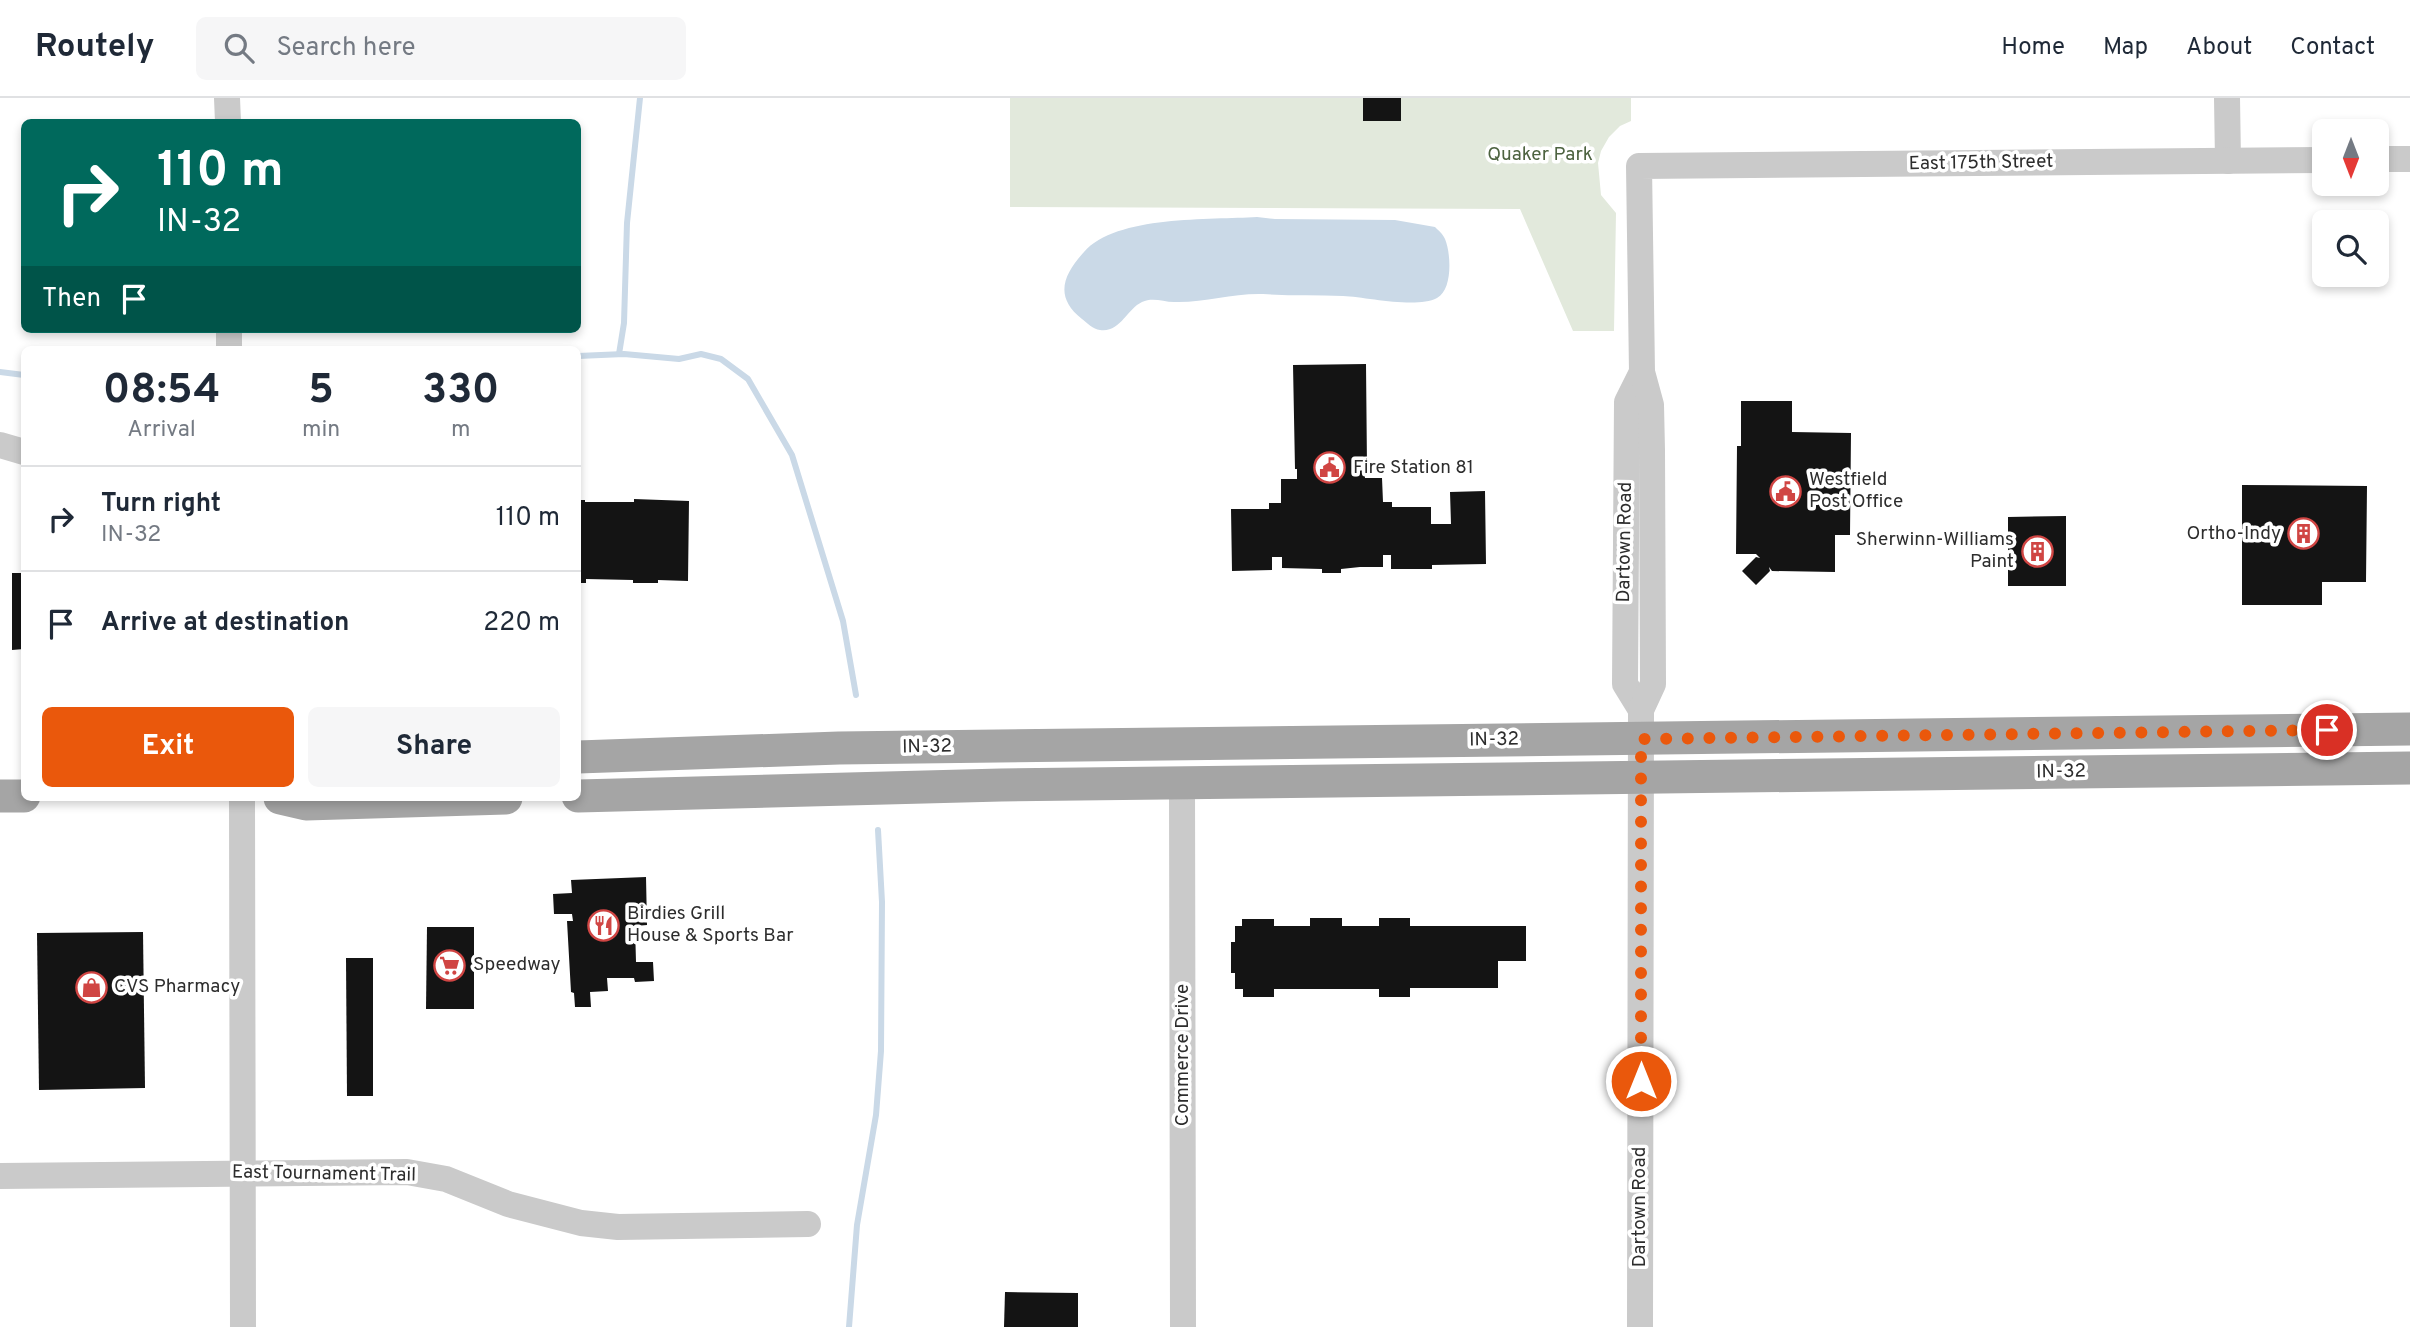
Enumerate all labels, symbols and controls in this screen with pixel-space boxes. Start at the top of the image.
search box [196,17,686,80]
text: Routely [35,27,154,69]
icon: search [220,29,258,67]
text: Search here [276,32,415,65]
text: Home [2001,33,2065,63]
text: Map [2103,33,2148,63]
text: About [2186,33,2252,63]
text: Contact [2290,33,2375,63]
north arrow [2312,119,2389,196]
map controls [2312,119,2389,287]
text: 110 m [157,142,284,204]
park label: Quaker Park [1487,143,1593,167]
icon: right [42,147,133,238]
street label: East 175th Street [1908,150,2054,176]
text: IN-32 [157,203,241,243]
button: search [2312,210,2389,287]
icon: arrive [115,280,153,318]
text: Then [42,283,101,316]
text: 08:54 [103,365,220,418]
text: 5 [308,365,334,418]
text: 330 [422,365,499,418]
text: Arrival [127,416,196,445]
text: min [302,416,340,445]
text: m [451,416,470,445]
public building icon: Fire Station 81 [1313,451,1347,485]
place label: Fire Station 81 [1353,456,1474,480]
place label: Westfield Post Office [1809,468,1903,514]
public building icon: Westfield Post Office [1769,474,1803,508]
street label: Dartown Road [1612,481,1638,603]
text: Turn right [101,488,221,521]
icon: right [42,500,80,538]
text: 110 m [496,502,560,535]
building icon: Ortho-Indy [2287,517,2321,551]
text: IN-32 [101,521,161,550]
place label: Ortho-Indy [2186,522,2281,546]
place label: Sherwinn-Williams Paint [1856,528,2014,574]
building icon: Sherwinn-Williams Paint [2020,534,2054,568]
icon: arrive [42,605,80,643]
text: Arrive at destination [101,607,349,640]
text: 220 m [483,607,560,640]
pin [2297,700,2357,760]
button: Exit [42,707,294,787]
button: Share [308,707,560,787]
icon: arrive [2308,711,2346,749]
street label: IN-32 [1469,728,1519,752]
street label: IN-32 [902,735,952,759]
street label: IN-32 [2036,760,2086,784]
place label: Birdies Grill House & Sports Bar [627,902,794,948]
restaurant icon: Birdies Grill House & Sports Bar [587,908,621,942]
supermarket icon: Speedway [433,948,467,982]
place label: Speedway [473,953,561,977]
shop icon: CVS Pharmacy [74,970,108,1004]
place label: CVS Pharmacy [114,975,240,999]
street label: Commerce Drive [1171,984,1195,1126]
position arrow [1604,1044,1678,1118]
street label: Dartown Road [1628,1147,1652,1267]
street label: East Tournament Trail [232,1160,416,1188]

